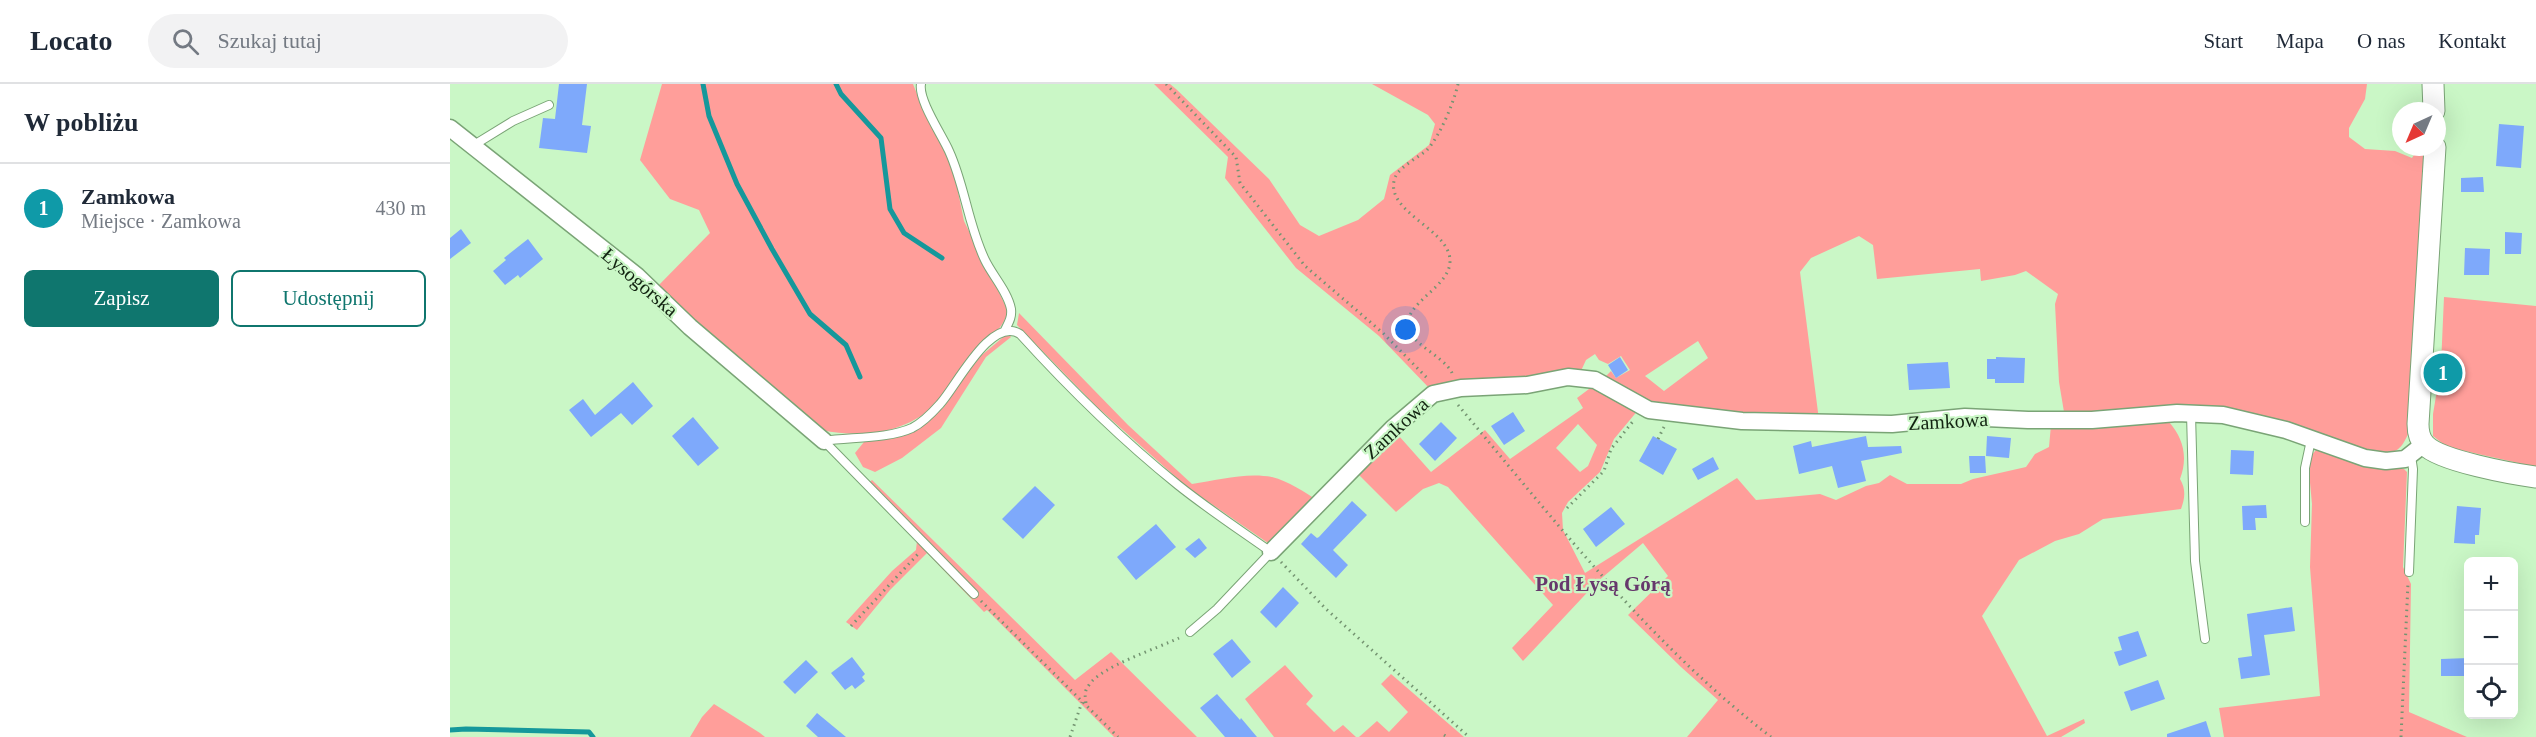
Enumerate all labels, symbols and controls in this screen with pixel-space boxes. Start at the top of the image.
search box [148,14,568,68]
text: Locato [30,25,112,56]
icon: search [169,25,202,58]
text: Szukaj tutaj [217,28,322,53]
text: Start [2203,29,2243,53]
text: Mapa [2276,29,2324,53]
text: O nas [2357,29,2405,53]
text: Kontakt [2438,29,2506,53]
north arrow [2392,102,2446,156]
text: W pobliżu [24,108,138,137]
text: Zamkowa [81,184,175,209]
text: 1 [39,197,49,219]
text: 430 m [375,197,426,219]
text: Miejsce · Zamkowa [81,210,241,232]
street label: Łysogórska [597,243,683,322]
button: Zapisz [24,270,219,327]
button: Udostępnij [231,270,426,327]
your location [1391,315,1420,344]
pin: 1 [2424,350,2462,396]
street label: Zamkowa [1359,393,1433,463]
street label: Zamkowa [1907,408,1989,434]
map controls [2464,557,2518,719]
button: + [2464,557,2518,611]
district label: Pod Łysą Górą [1535,572,1671,596]
button: − [2464,611,2518,665]
button: locate [2464,665,2518,719]

